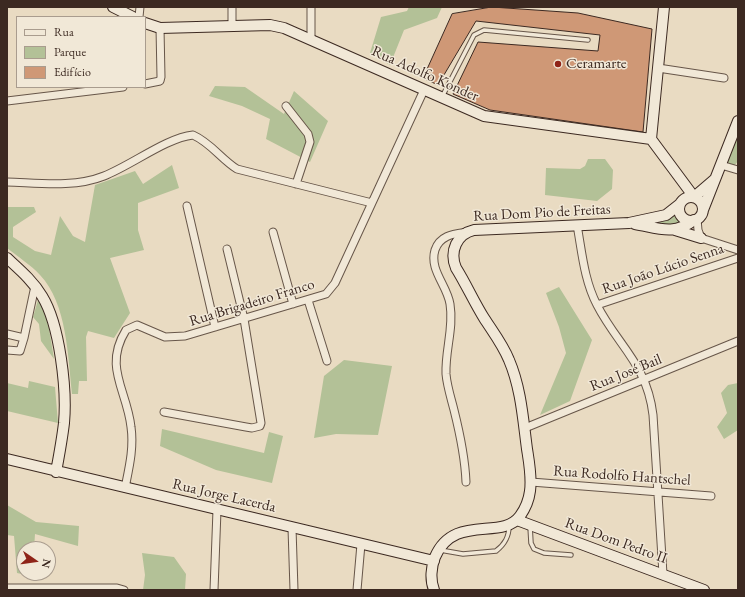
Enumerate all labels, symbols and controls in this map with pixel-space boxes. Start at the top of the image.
legend [16,16,146,88]
text: Rua [54,24,74,40]
street label: Rua Adolfo Konder [369,42,481,106]
text: Parque [54,44,86,60]
place label: Ceramarte [566,55,627,73]
marker: Ceramarte [553,59,563,69]
text: Edifício [54,64,91,80]
street label: Rua Dom Pio de Freitas [473,200,611,226]
street label: Rua João Lúcio Senna [600,240,726,298]
street label: Rua Brigadeiro Franco [187,275,317,331]
street label: Rua José Bail [587,350,665,396]
street label: Rua Rodolfo Hantschel [553,462,691,490]
street label: Rua Jorge Lacerda [171,475,277,517]
street label: Rua Dom Pedro II [562,514,670,568]
north arrow [16,541,56,581]
text: N [39,558,55,569]

